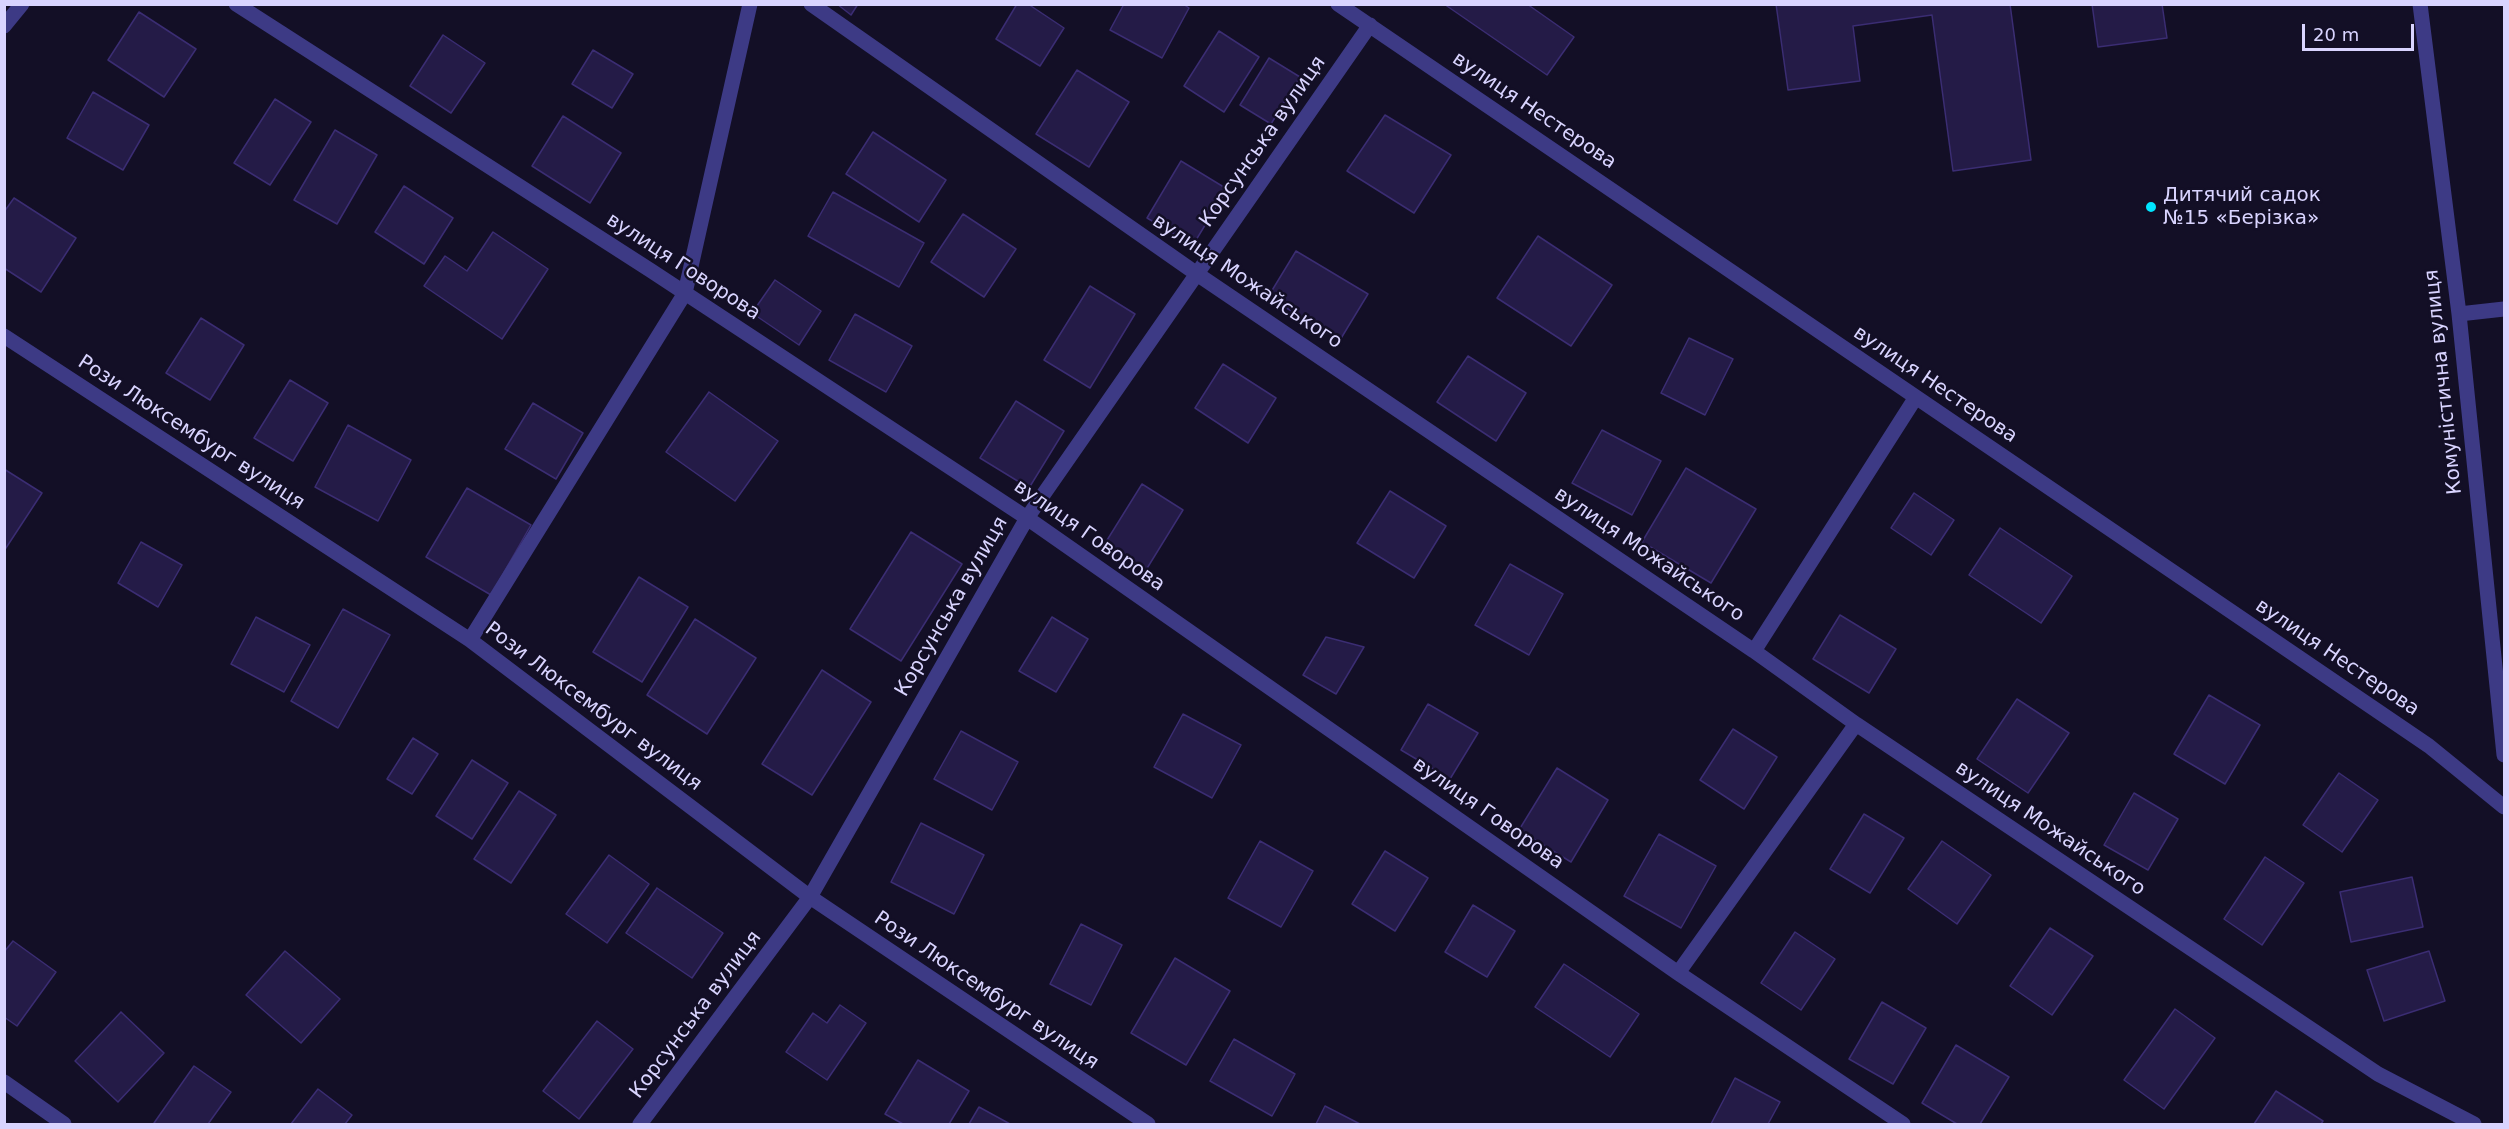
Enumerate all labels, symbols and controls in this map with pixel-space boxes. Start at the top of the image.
scale bar [2305,12,2418,50]
text: 20 m [2313,24,2359,45]
street label: вулиця Нестерова [1447,47,1621,175]
street label: Корсунська вулиця [1195,52,1331,232]
place label: Дитячий садок №15 «Берізка» [2163,184,2321,231]
marker: Дитячий садок №15 «Берізка» [2144,200,2158,214]
street label: вулиця Говорова [601,208,765,326]
street label: вулиця Можайського [1147,209,1347,355]
street label: Комуністична вулиця [2420,268,2468,496]
street label: вулиця Нестерова [1848,321,2022,449]
street label: Рози Люксембург вулиця [73,351,309,515]
street label: вулиця Говорова [1009,475,1169,597]
street label: вулиця Можайського [1549,482,1749,628]
street label: Корсунська вулиця [891,513,1013,701]
street label: вулиця Нестерова [2250,594,2424,722]
street label: Рози Люксембург вулиця [480,618,706,796]
street label: вулиця Говорова [1408,753,1568,875]
street label: вулиця Можайського [1950,756,2150,902]
street label: Рози Люксембург вулиця [869,907,1103,1075]
street label: Корсунська вулиця [625,926,767,1104]

